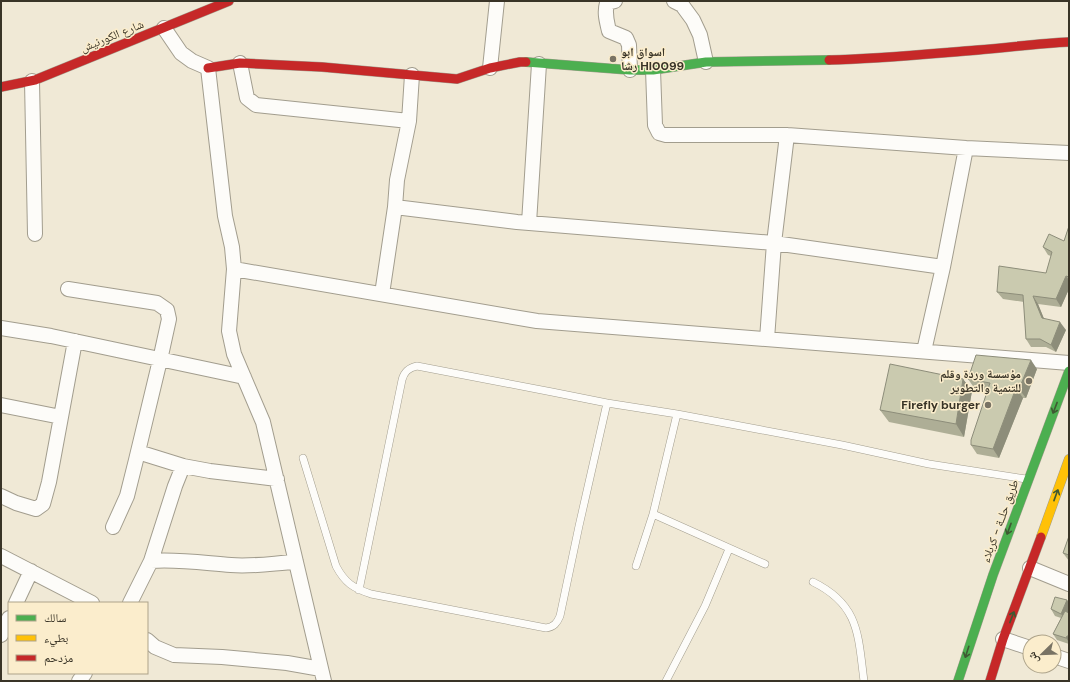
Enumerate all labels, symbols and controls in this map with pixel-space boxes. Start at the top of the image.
street label: شارع الكورنيش [78,16,146,56]
place label: اسواق ابو رشا Hl0099 [621,44,684,74]
marker: اسواق ابو رشا Hl0099 [608,54,618,64]
place label: مؤسسة وردة وقلم للتنمية والتطوير [940,366,1021,396]
marker: مؤسسة وردة وقلم للتنمية والتطوير [1024,376,1034,386]
place label: Firefly burger [901,397,980,413]
marker: Firefly burger [983,400,993,410]
one-way arrow [1051,401,1059,413]
street label: طريق حلــة - كربلاء [978,477,1022,565]
one-way arrow [1053,489,1060,502]
one-way arrow [1005,523,1013,535]
legend [8,602,148,674]
text: سالك [44,610,66,626]
one-way arrow [1008,612,1016,624]
text: بطيء [44,630,68,648]
north arrow [1022,634,1062,674]
one-way arrow [963,646,970,659]
text: ش [1024,649,1042,666]
text: مزدحم [44,650,73,666]

